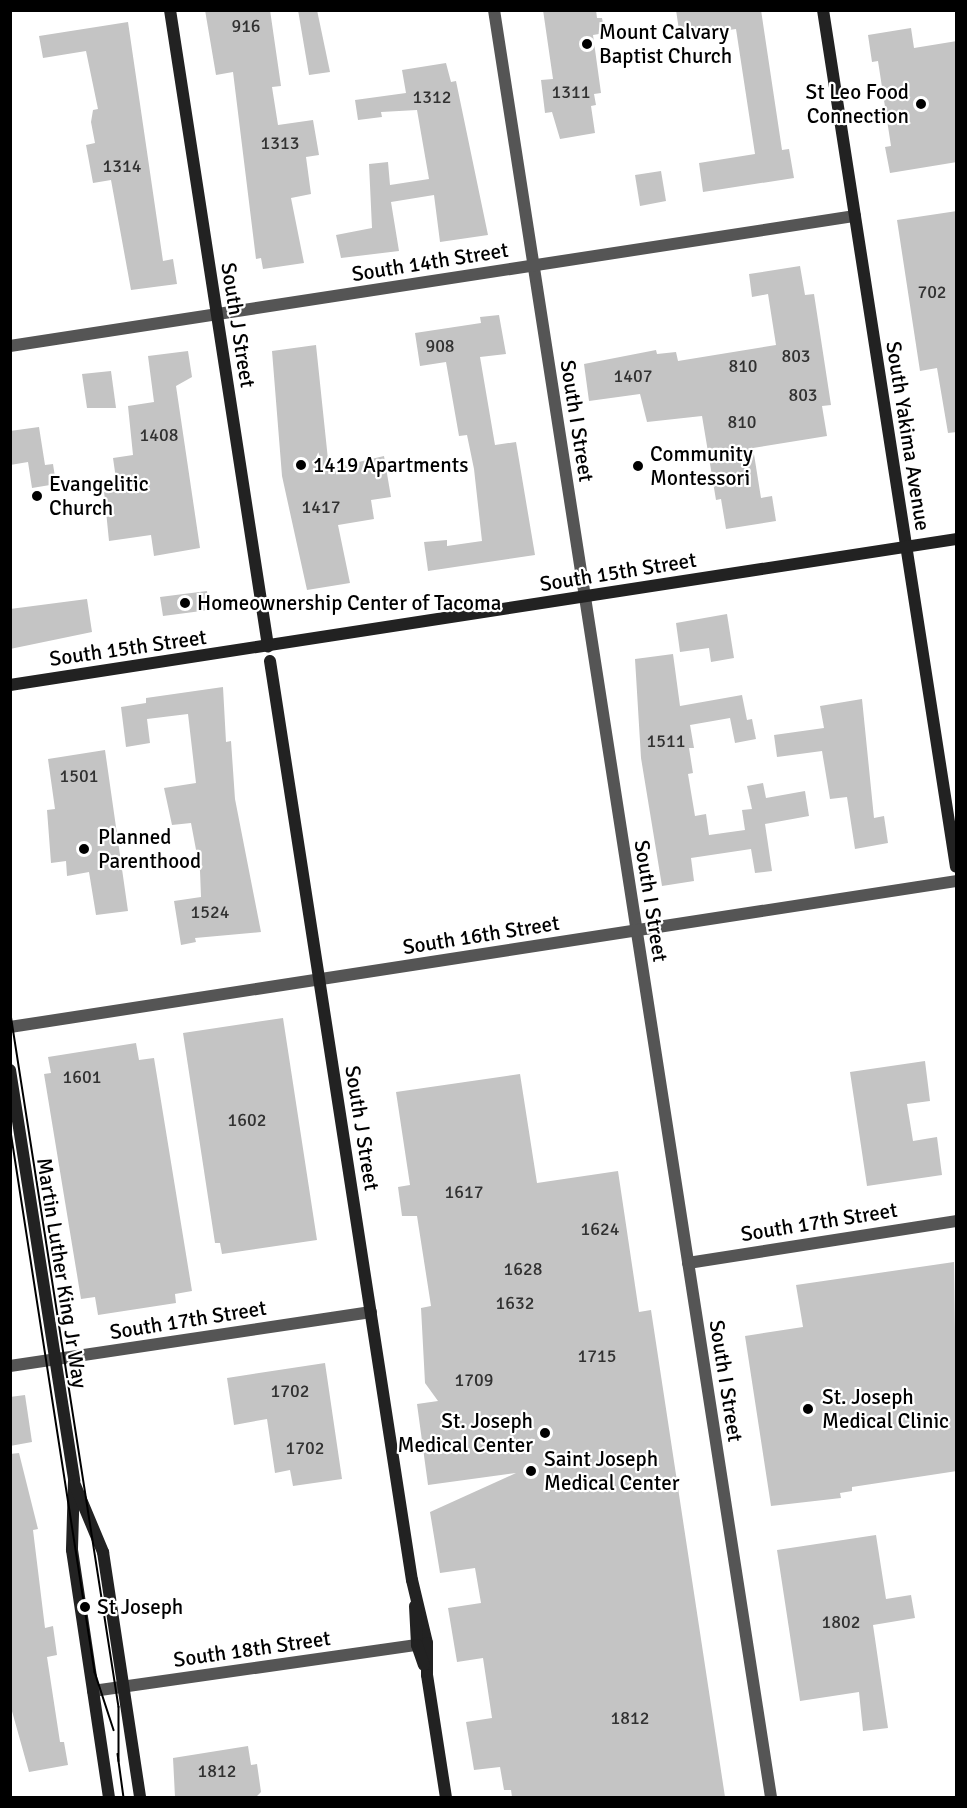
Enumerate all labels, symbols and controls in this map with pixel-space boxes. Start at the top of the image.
house number: 916 [231,15,261,37]
place label: Mount Calvary Baptist Church [599,19,732,69]
marker: Mount Calvary Baptist Church [580,37,594,51]
place label: St Leo Food Connection [806,79,909,129]
house number: 1311 [552,81,590,103]
house number: 1312 [413,86,451,108]
marker: St Leo Food Connection [914,97,928,111]
house number: 1313 [261,132,299,154]
house number: 1314 [103,155,141,177]
street label: South 14th Street [350,237,510,287]
street label: South J Street [216,261,260,389]
house number: 702 [917,281,947,303]
house number: 908 [425,335,455,357]
street label: South Yakima Avenue [881,339,935,533]
house number: 803 [781,345,811,367]
house number: 810 [728,355,758,377]
street label: South I Street [555,358,599,484]
house number: 1407 [614,365,652,387]
house number: 803 [788,384,818,406]
house number: 810 [727,411,757,433]
house number: 1408 [140,424,178,446]
place label: Community Montessori [650,441,753,491]
place label: 1419 Apartments [313,452,468,478]
marker: 1419 Apartments [294,458,308,472]
marker: Community Montessori [631,459,645,473]
place label: Evangelitic Church [49,471,149,521]
marker: Evangelitic Church [30,489,44,503]
house number: 1417 [302,496,340,518]
street label: South 15th Street [538,547,698,597]
place label: Homeownership Center of Tacoma [197,590,501,616]
marker: Homeownership Center of Tacoma [178,596,192,610]
street label: South 15th Street [48,625,208,671]
house number: 1511 [647,730,685,752]
house number: 1501 [60,765,98,787]
place label: Planned Parenthood [98,824,201,874]
street label: South I Street [629,838,673,964]
marker: Planned Parenthood [75,840,93,858]
house number: 1524 [191,901,229,923]
street label: South 16th Street [401,910,561,960]
street label: South J Street [340,1064,384,1192]
house number: 1601 [63,1066,101,1088]
house number: 1602 [228,1109,266,1131]
street label: Martin Luther King Jr Way [31,1156,93,1390]
house number: 1617 [445,1181,483,1203]
street label: South 17th Street [739,1197,899,1247]
house number: 1624 [581,1218,619,1240]
house number: 1628 [504,1258,542,1280]
house number: 1632 [496,1292,534,1314]
street label: South 17th Street [108,1295,268,1345]
street label: South I Street [704,1318,748,1444]
house number: 1715 [578,1345,616,1367]
house number: 1709 [455,1369,493,1391]
house number: 1702 [271,1380,309,1402]
place label: St. Joseph Medical Clinic [822,1384,949,1434]
marker: St. Joseph Medical Clinic [799,1400,817,1418]
place label: St. Joseph Medical Center [398,1408,533,1458]
marker: St. Joseph Medical Center [538,1426,552,1440]
house number: 1702 [286,1437,324,1459]
place label: Saint Joseph Medical Center [544,1446,679,1496]
marker: Saint Joseph Medical Center [522,1462,540,1480]
place label: St Joseph [97,1594,183,1620]
marker: St Joseph [78,1600,92,1614]
house number: 1802 [822,1611,860,1633]
street label: South 18th Street [172,1626,332,1672]
house number: 1812 [611,1707,649,1729]
house number: 1812 [198,1760,236,1782]

